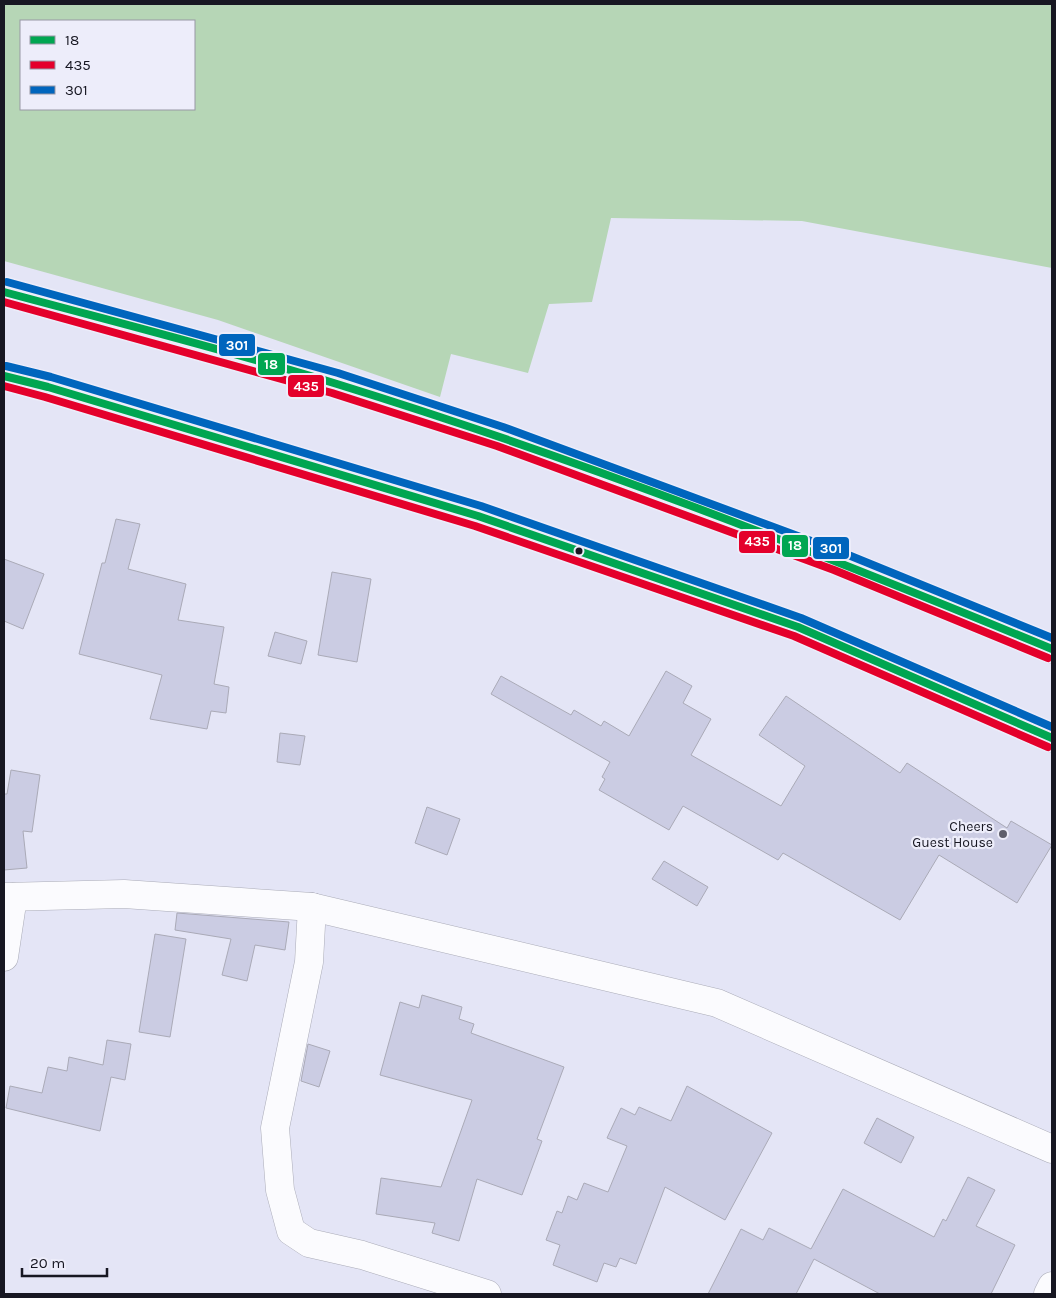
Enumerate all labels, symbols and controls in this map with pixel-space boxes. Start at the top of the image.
legend [20,20,195,110]
text: 18 [65,31,79,49]
text: 435 [65,56,91,74]
text: 301 [65,81,88,99]
line badge: 301 [218,333,256,357]
text: 301 [226,337,248,354]
line badge: 18 [257,352,286,376]
text: 18 [264,356,278,373]
line badge: 435 [287,374,325,398]
text: 435 [293,378,319,395]
line badge: 435 [738,530,776,554]
text: 435 [744,533,770,550]
line badge: 18 [781,534,809,558]
line badge: 301 [812,536,850,560]
text: 18 [788,537,802,554]
text: 301 [820,540,842,557]
unlabelled marker [574,546,584,556]
place label: Cheers Guest House [912,818,993,851]
marker: Cheers Guest House [997,828,1009,840]
scale bar [22,1246,108,1278]
text: 20 m [30,1254,65,1272]

